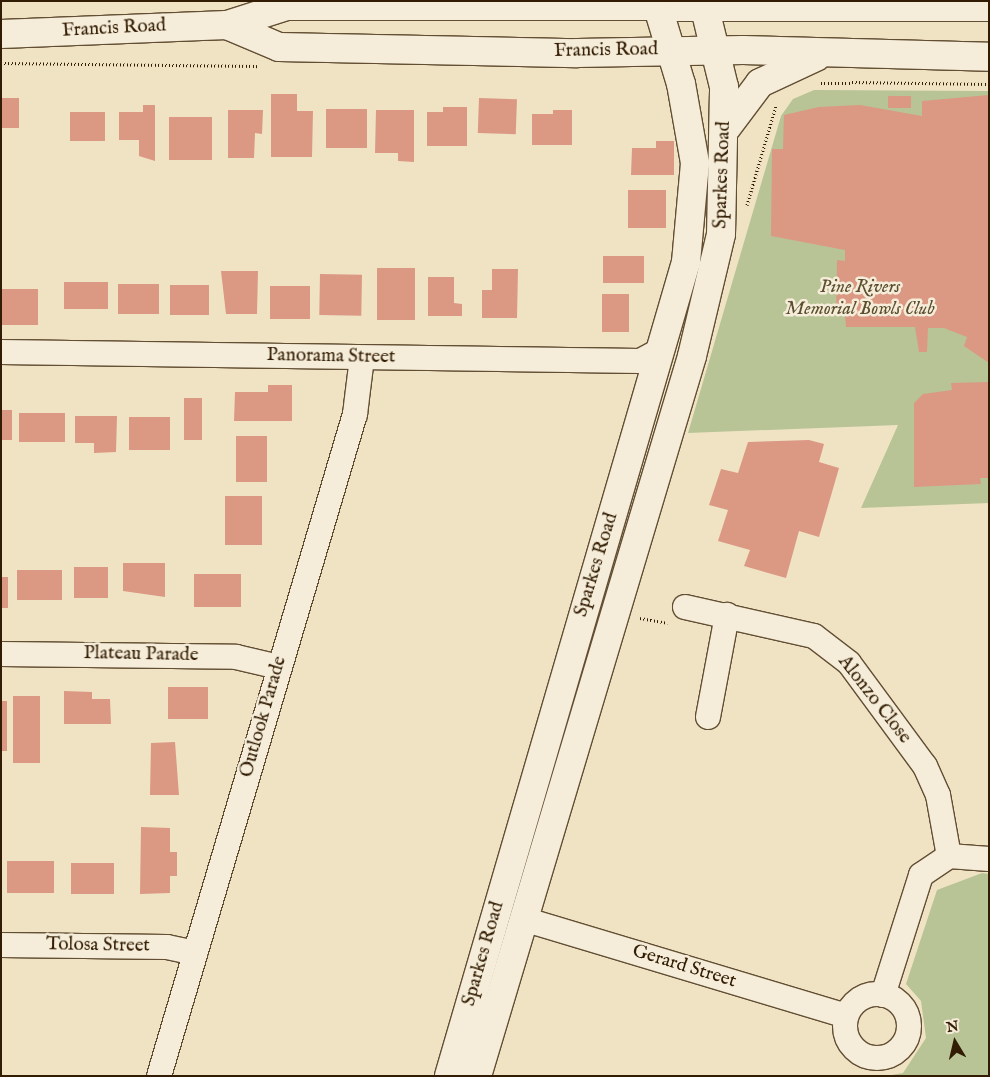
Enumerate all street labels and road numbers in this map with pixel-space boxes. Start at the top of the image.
street label: Francis Road [61,15,167,43]
street label: Francis Road [554,39,658,63]
street label: Sparkes Road [710,121,736,229]
street label: Panorama Street [266,344,396,370]
street label: Sparkes Road [570,510,624,620]
street label: Plateau Parade [83,643,199,667]
street label: Alonzo Close [832,651,916,749]
street label: Outlook Parade [236,654,292,780]
street label: Sparkes Road [458,899,510,1009]
street label: Tolosa Street [46,934,150,958]
street label: Gerard Street [629,940,739,994]

